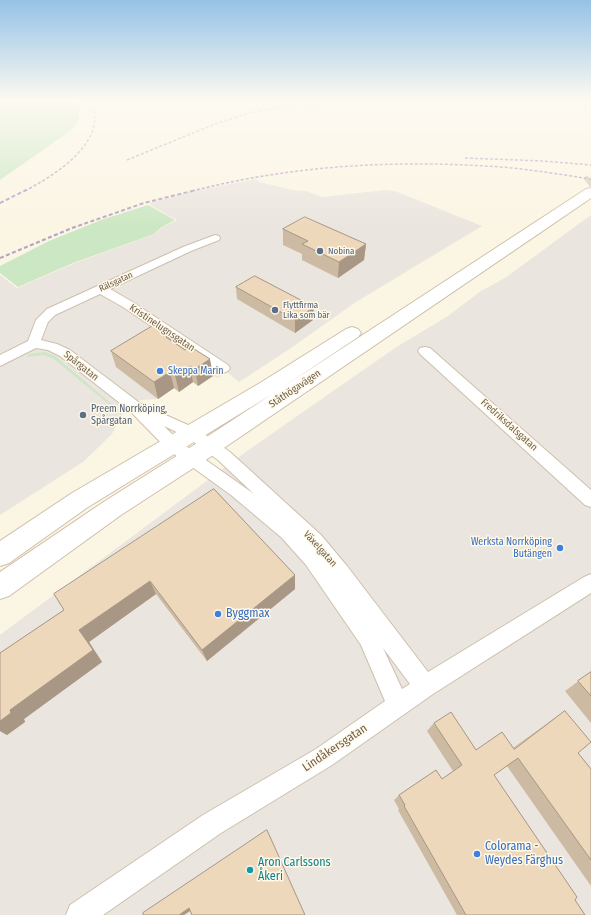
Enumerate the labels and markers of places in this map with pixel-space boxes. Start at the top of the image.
marker: Nobina [315,246,325,256]
place label: Nobina [328,246,354,256]
place label: Flyttfirma Lika som bär [283,300,330,321]
marker: Flyttfirma Lika som bär [270,305,280,315]
place label: Skeppa Marin [168,365,224,377]
marker: Skeppa Marin [155,366,165,376]
place label: Preem Norrköping, Spårgatan [91,403,167,426]
marker: Preem Norrköping, Spårgatan [78,410,88,420]
place label: Werksta Norrköping Butängen [471,536,552,560]
marker: Werksta Norrköping Butängen [555,543,565,553]
place label: Byggmax [226,607,270,621]
marker: Byggmax [213,609,223,619]
place label: Colorama - Weydes Färghus [485,840,563,868]
marker: Colorama - Weydes Färghus [472,849,482,859]
place label: Aron Carlssons Åkeri [258,856,331,884]
marker: Aron Carlssons Åkeri [245,865,255,875]

